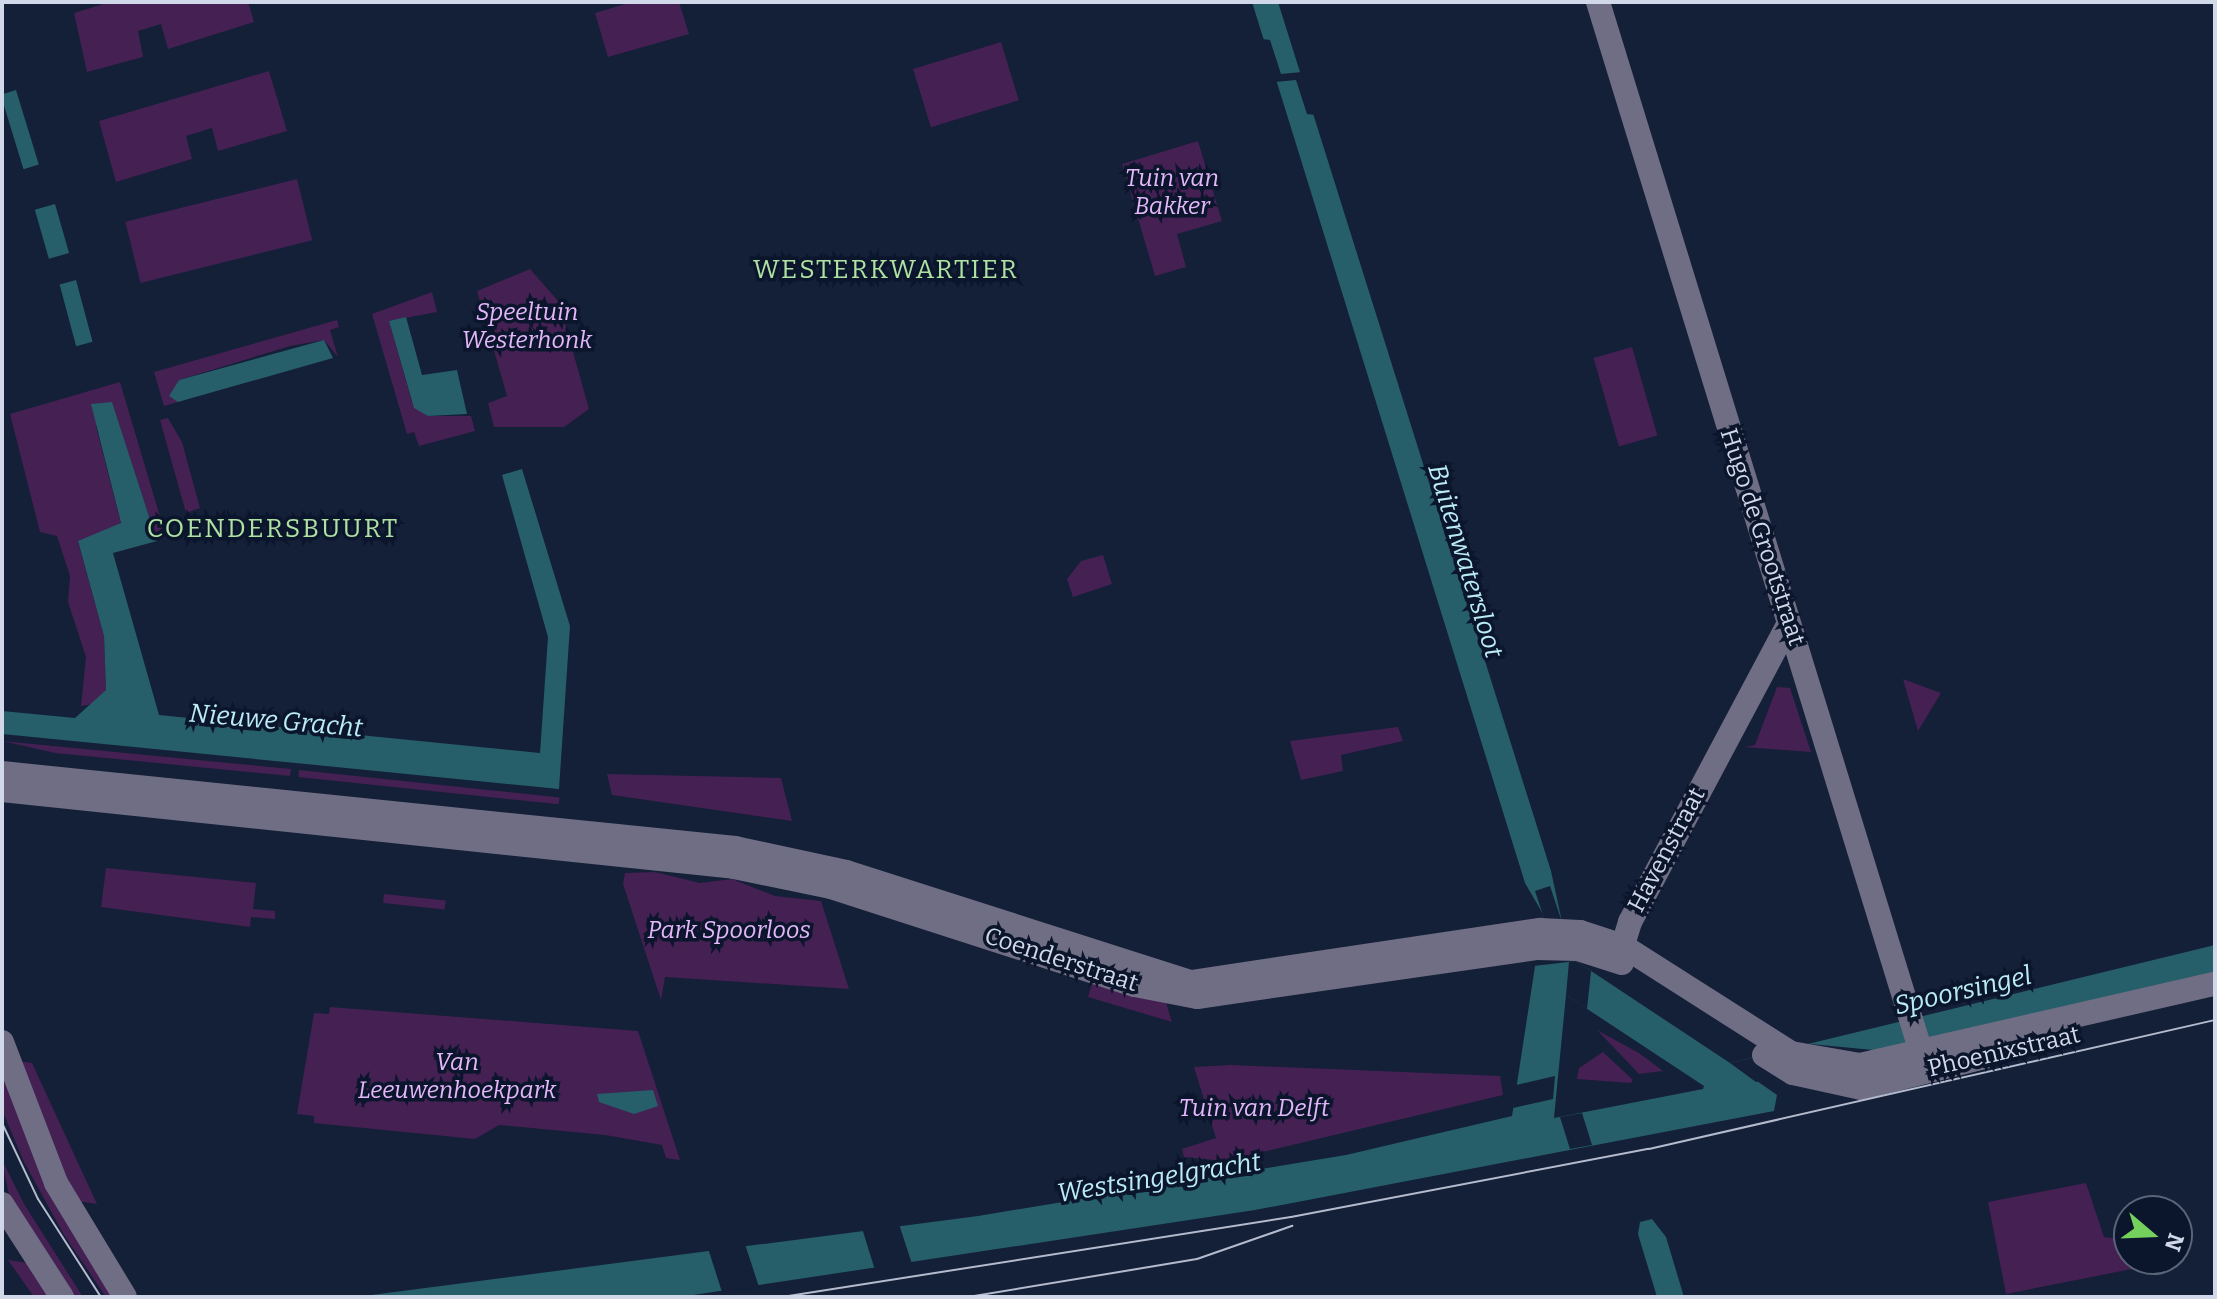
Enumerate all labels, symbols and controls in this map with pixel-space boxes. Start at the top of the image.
park label: Tuin van Bakker [1125,165,1219,221]
district label: WESTERKWARTIER [753,254,1019,286]
park label: Speeltuin Westerhonk [462,299,592,355]
street label: Hugo de Grootstraat [1713,425,1811,649]
water label: Buitenwatersloot [1421,460,1509,662]
district label: COENDERSBUURT [147,513,399,545]
water label: Nieuwe Gracht [188,698,364,744]
street label: Havenstraat [1622,783,1712,917]
park label: Park Spoorloos [647,917,811,945]
street label: Coenderstraat [981,922,1141,998]
water label: Spoorsingel [1891,960,2035,1022]
street label: Phoenixstraat [1925,1021,2083,1083]
park label: Van Leeuwenhoekpark [358,1049,556,1105]
park label: Tuin van Delft [1179,1095,1329,1123]
water label: Westsingelgracht [1055,1146,1263,1210]
north arrow [2113,1195,2193,1275]
text: N [2159,1230,2190,1255]

